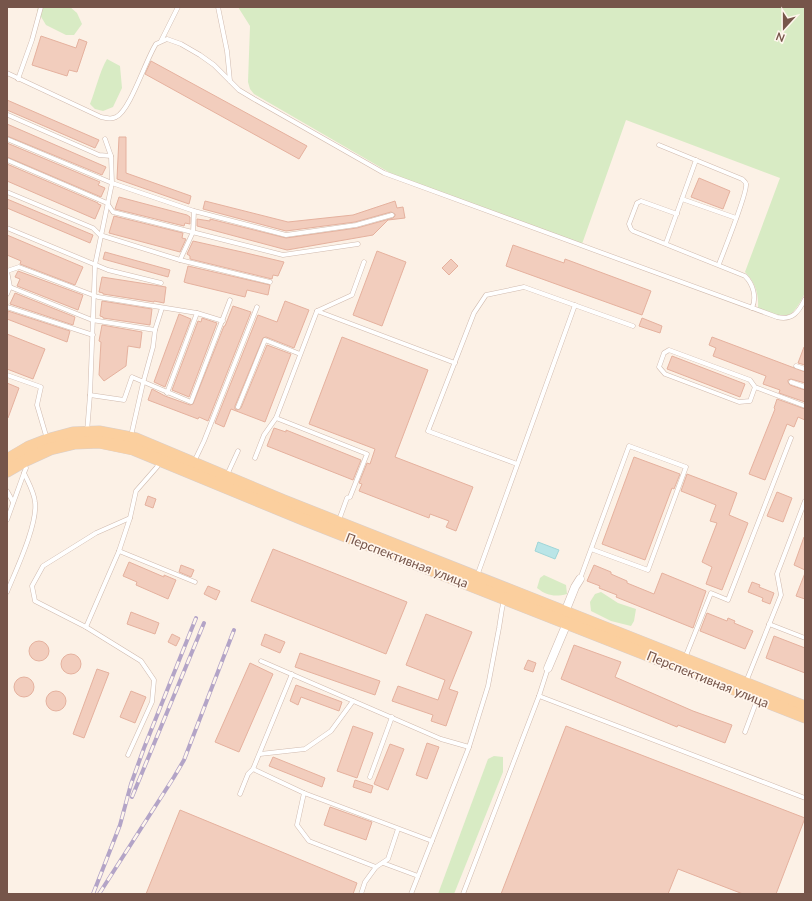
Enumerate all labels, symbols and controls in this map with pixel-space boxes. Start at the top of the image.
north arrow [764,8,804,48]
text: N [774,30,787,45]
street label: Перспективная улица [343,529,471,591]
street label: Перспективная улица [645,647,771,711]

